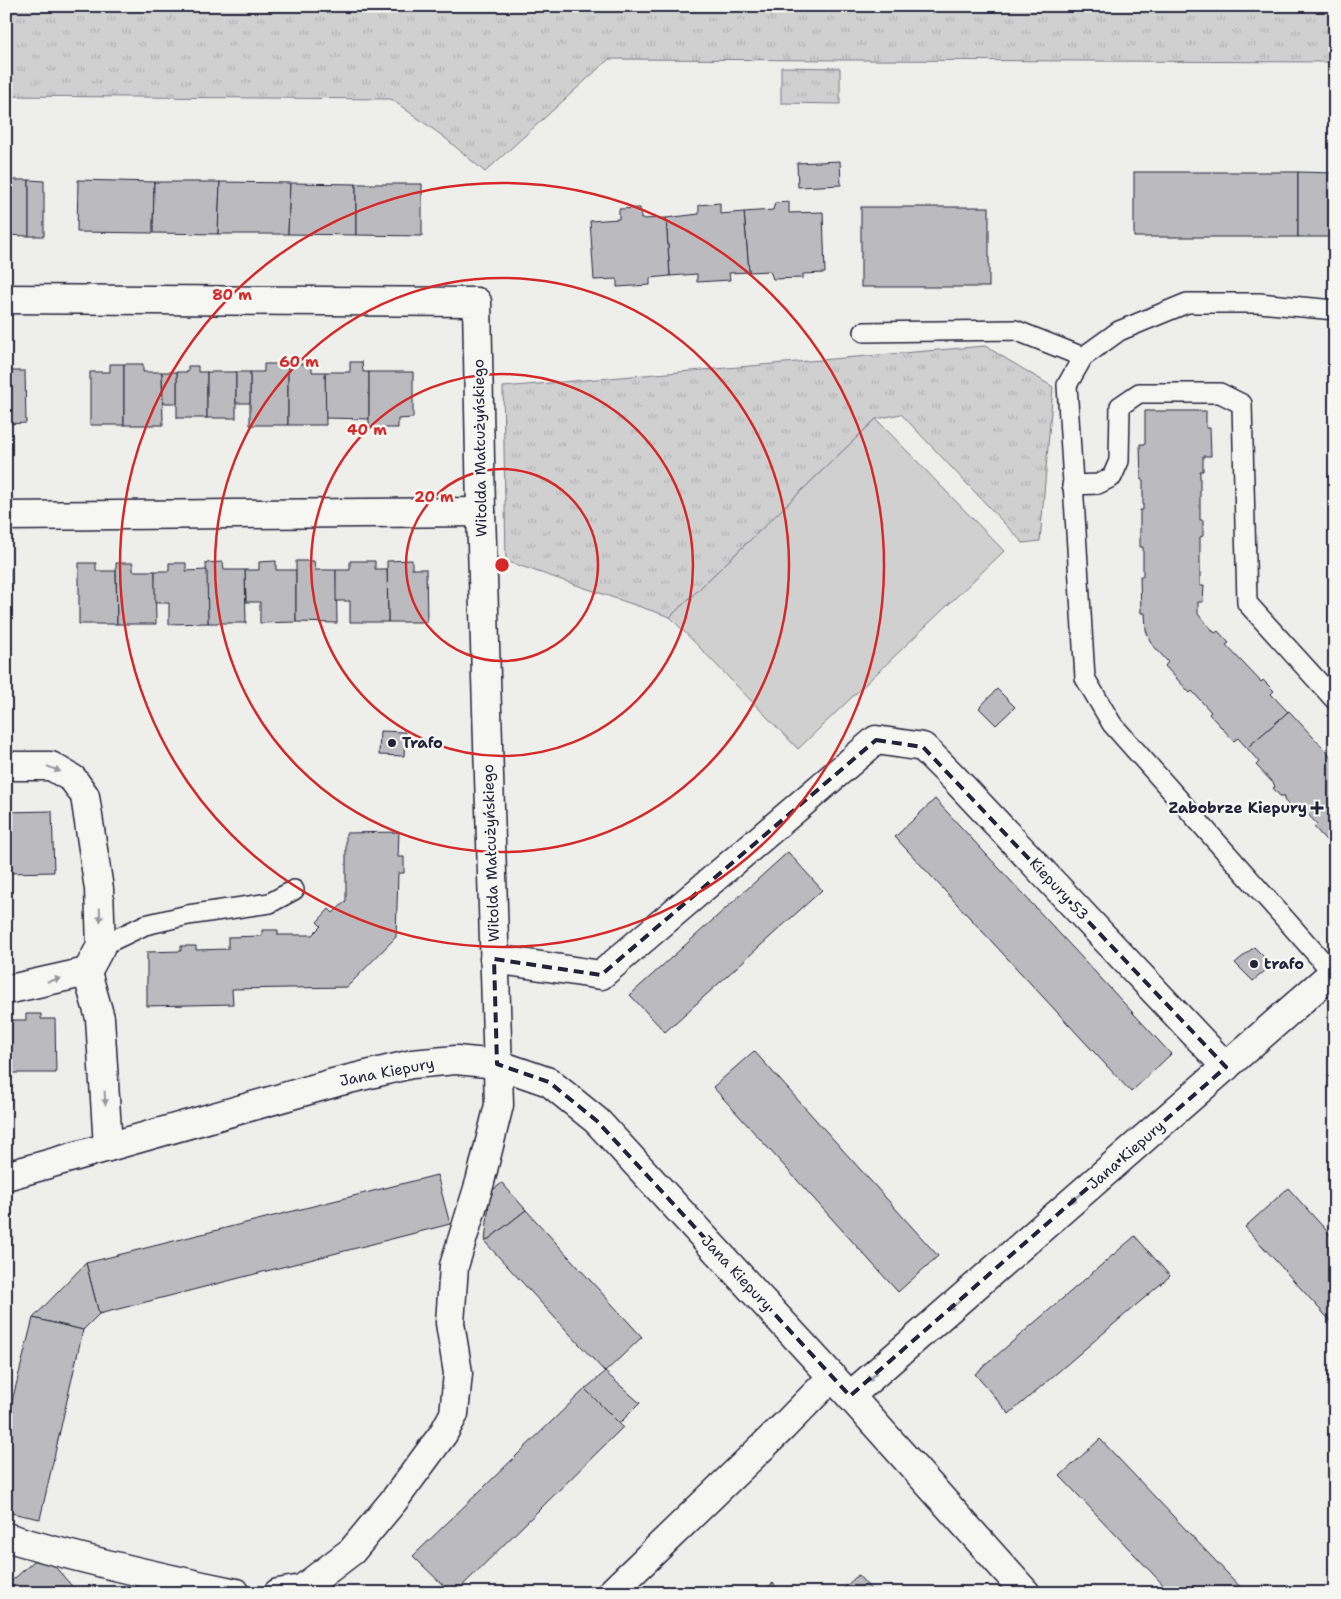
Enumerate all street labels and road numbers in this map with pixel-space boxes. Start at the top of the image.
street label: Witolda Małcużyńskiego [468,359,492,537]
street label: Witolda Małcużyńskiego [478,764,504,942]
street label: Kiepury 53 [1025,854,1093,924]
street label: Jana Kiepury [338,1053,436,1091]
street label: Jana Kiepury [1083,1116,1169,1194]
street label: Jana Kiepury [697,1231,777,1315]

